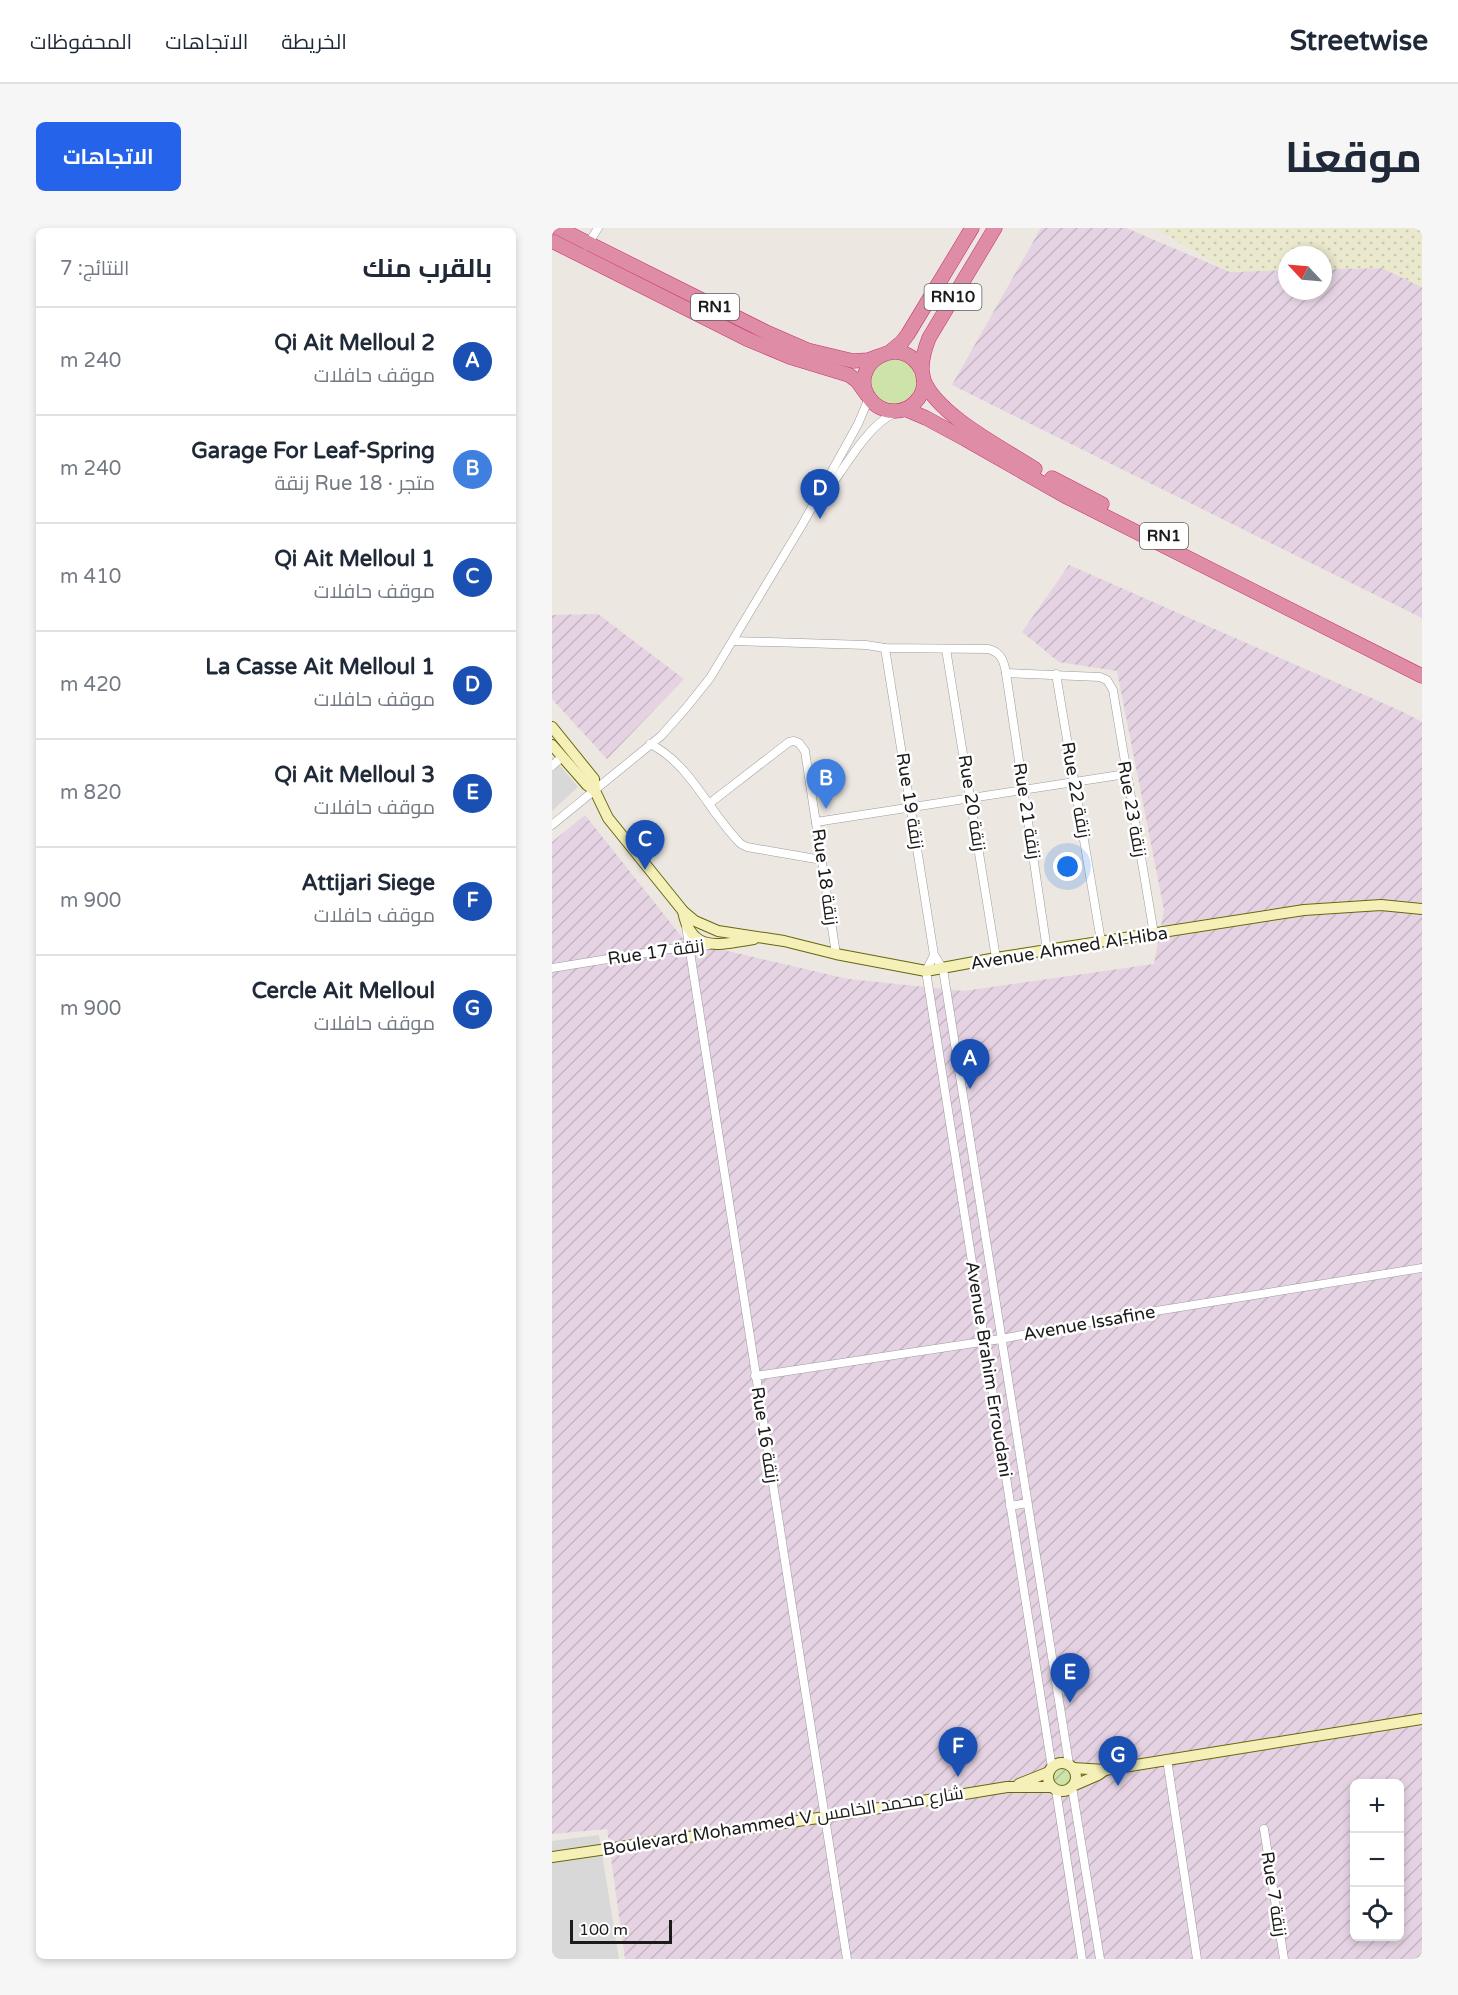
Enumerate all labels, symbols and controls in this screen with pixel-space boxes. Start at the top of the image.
text: Streetwise [1290,24,1428,58]
text: المحفوظات [30,30,132,55]
text: الاتجاهات [165,30,248,55]
text: الخريطة [281,30,347,55]
button: الاتجاهات [36,122,181,191]
text: موقعنا [1285,133,1422,184]
north arrow [1278,246,1332,300]
text: بالقرب منك [363,253,492,284]
text: النتائج: 7 [60,257,129,281]
road number: RN10 [924,284,982,310]
road number: RN1 [691,294,739,320]
text: Qi Ait Melloul 2 [274,330,435,356]
text: 240 m [60,349,121,373]
text: A [465,349,480,373]
text: موقف حافلات [314,364,435,388]
text: Garage For Leaf-Spring [191,438,435,464]
text: 240 m [60,457,121,481]
text: B [466,457,479,481]
pin: D [800,470,840,519]
text: متجر · Rue 18 زنقة [274,472,435,496]
road number: RN1 [1140,523,1188,549]
text: Qi Ait Melloul 1 [274,546,435,572]
text: 410 m [60,565,121,589]
text: C [466,565,479,589]
text: موقف حافلات [314,580,435,604]
text: La Casse Ait Melloul 1 [205,654,435,680]
text: 420 m [60,673,121,697]
text: D [465,673,480,697]
text: موقف حافلات [314,688,435,712]
street label: Rue 22 زنقة [1057,740,1095,840]
street label: Rue 19 زنقة [892,751,928,851]
street label: Rue 20 زنقة [954,753,990,853]
street label: Rue 23 زنقة [1113,759,1151,859]
pin: B [806,760,846,809]
street label: Rue 21 زنقة [1009,761,1045,861]
text: Qi Ait Melloul 3 [274,762,435,788]
text: 820 m [60,781,121,805]
text: E [466,781,479,805]
text: موقف حافلات [314,796,435,820]
pin: C [626,820,664,870]
street label: Rue 18 زنقة [807,827,843,927]
your location [1053,852,1082,881]
text: Attijari Siege [302,870,435,896]
text: 900 m [60,889,121,913]
text: F [466,889,479,913]
text: موقف حافلات [314,904,435,928]
street label: Avenue Ahmed Al-Hiba [969,922,1169,974]
street label: Rue 17 زنقة [606,934,706,970]
text: Cercle Ait Melloul [252,978,435,1004]
text: 900 m [60,997,121,1021]
text: G [465,997,480,1021]
text: موقف حافلات [314,1012,435,1036]
pin: A [950,1040,990,1089]
street label: Avenue Brahim Erroudani [961,1259,1017,1479]
street label: Avenue Issafine [1021,1301,1157,1345]
street label: Rue 16 زنقة [747,1385,783,1485]
pin: E [1050,1654,1090,1703]
pin: F [938,1728,978,1777]
pin: G [1098,1736,1138,1786]
map controls [1350,1779,1404,1941]
button: + [1350,1779,1404,1833]
street label: Boulevard Mohammed V شارع محمد الخامس [601,1782,965,1861]
button: − [1350,1833,1404,1887]
street label: Rue 7 زنقة [1256,1850,1292,1938]
button: locate [1350,1887,1404,1941]
scale bar [570,1917,672,1944]
text: 100 m [579,1920,628,1940]

